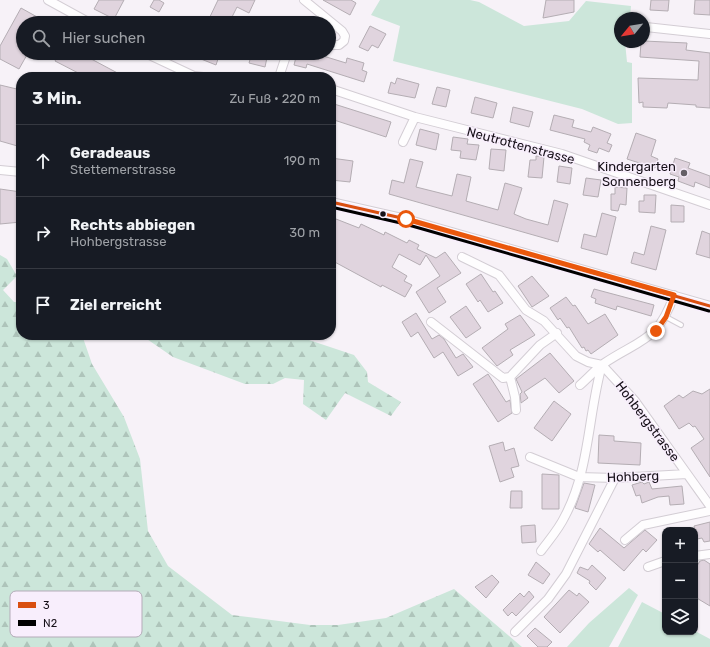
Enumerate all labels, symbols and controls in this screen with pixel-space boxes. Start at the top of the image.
north arrow [614,12,650,48]
search box [16,16,336,60]
icon: search [30,27,52,49]
text: Hier suchen [62,29,145,47]
text: 3 Min. [32,88,82,108]
text: Zu Fuß · 220 m [230,91,320,106]
street label: Neutrottenstrasse [465,124,576,167]
text: Geradeaus [70,144,150,162]
icon: ahead [32,150,54,172]
text: 190 m [284,153,320,168]
place label: Kindergarten Sonnenberg [597,159,676,190]
text: Stettemerstrasse [70,162,176,177]
marker: Kindergarten Sonnenberg [679,168,689,178]
unlabelled marker [378,209,388,219]
route start [397,210,415,228]
text: Rechts abbiegen [70,216,195,234]
icon: right [32,222,54,244]
text: 30 m [289,225,320,240]
text: Hohbergstrasse [70,234,167,249]
icon: arrive [32,294,54,316]
text: Ziel erreicht [70,296,162,314]
route end [647,322,665,340]
street label: Hohbergstrasse [612,378,683,465]
street label: Hohberg [607,468,659,486]
map controls [662,527,698,635]
button: + [662,527,698,563]
button: − [662,563,698,599]
legend [10,591,142,637]
text: 3 [43,599,50,612]
button: layers [662,599,698,635]
text: N2 [43,617,57,630]

